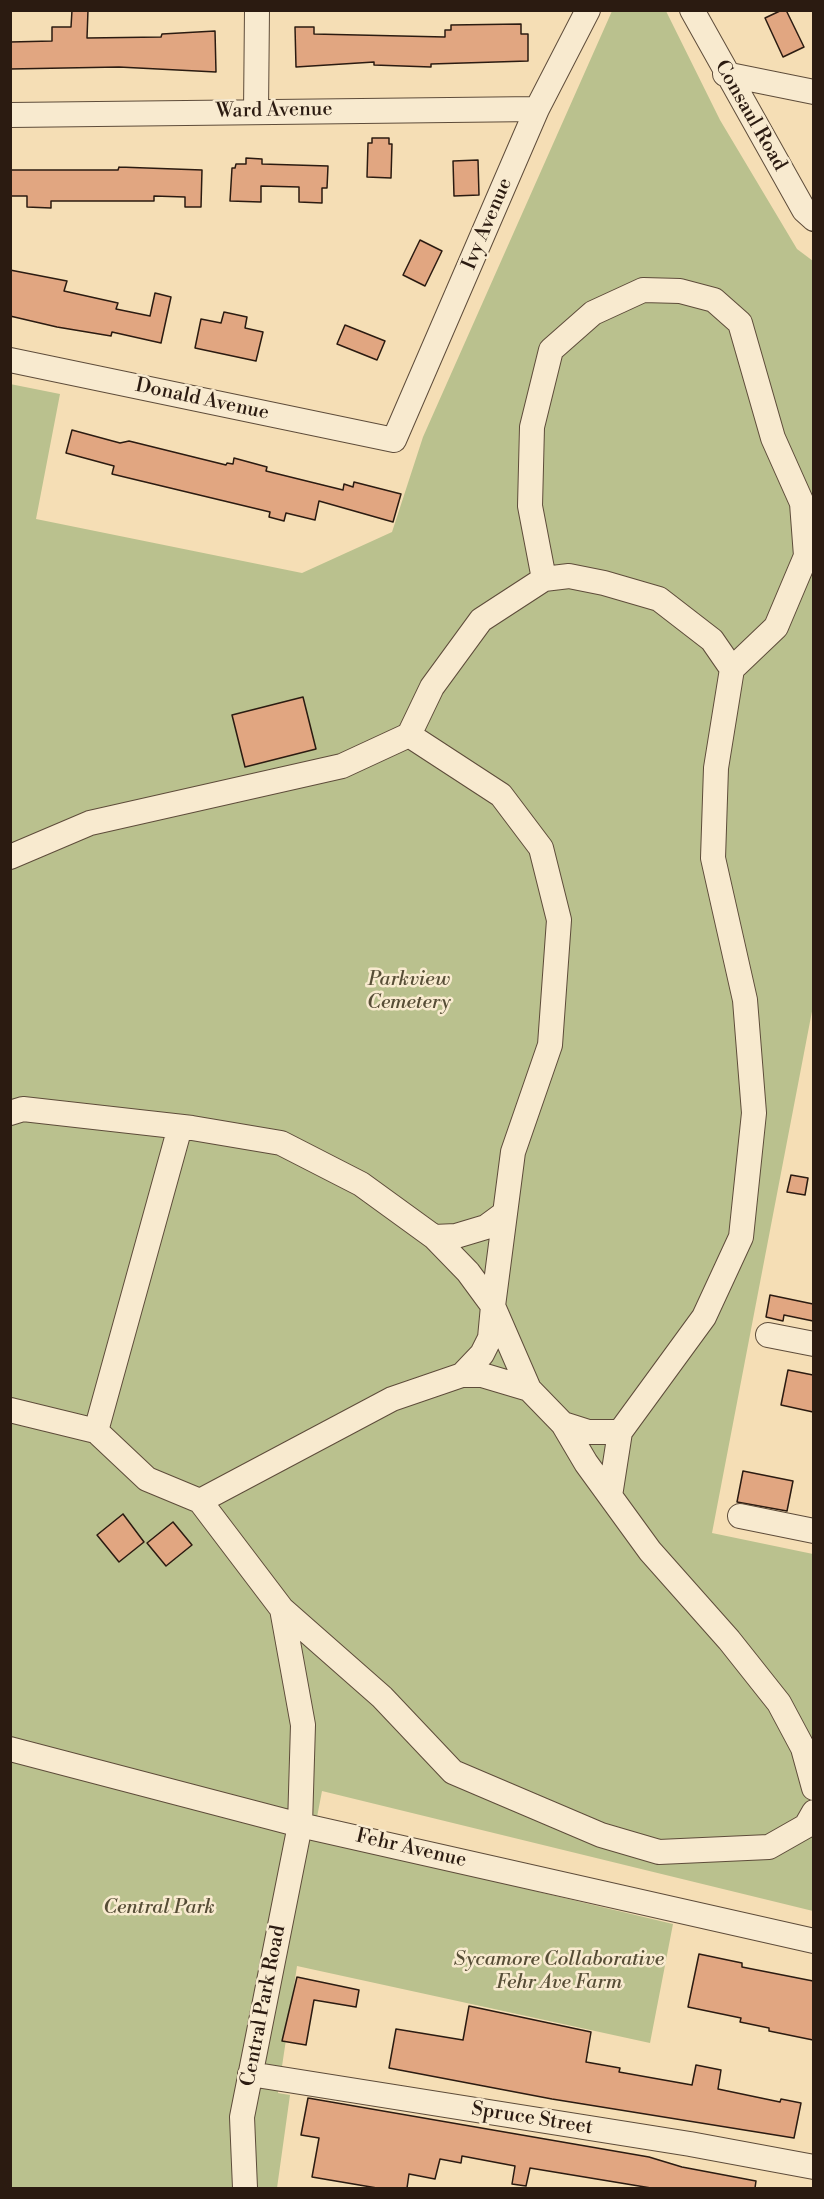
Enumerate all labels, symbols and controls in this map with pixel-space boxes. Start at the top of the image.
street label: Consaul Road [709,56,791,176]
street label: Ward Avenue [215,98,333,124]
street label: Ivy Avenue [458,175,518,273]
street label: Donald Avenue [133,374,271,426]
park label: Parkview Cemetery [367,968,451,1015]
street label: Fehr Avenue [353,1825,469,1873]
park label: Central Park [103,1896,215,1920]
street label: Central Park Road [237,1923,291,2089]
park label: Sycamore Collaborative Fehr Ave Farm [454,1948,664,1995]
street label: Spruce Street [470,2098,594,2140]

